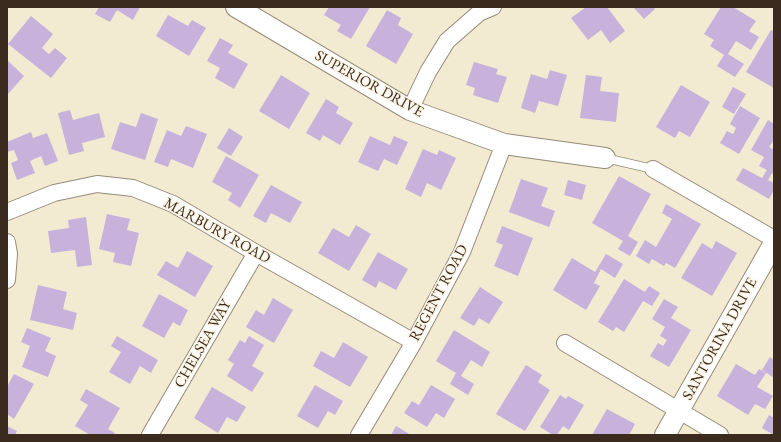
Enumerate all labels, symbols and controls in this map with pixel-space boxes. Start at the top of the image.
street label: SUPERIOR DRIVE [312,47,426,121]
street label: MARBURY ROAD [161,194,273,268]
street label: REGENT ROAD [406,242,472,344]
street label: SANTORINA DRIVE [679,275,761,403]
street label: CHELSEA WAY [171,297,235,391]

